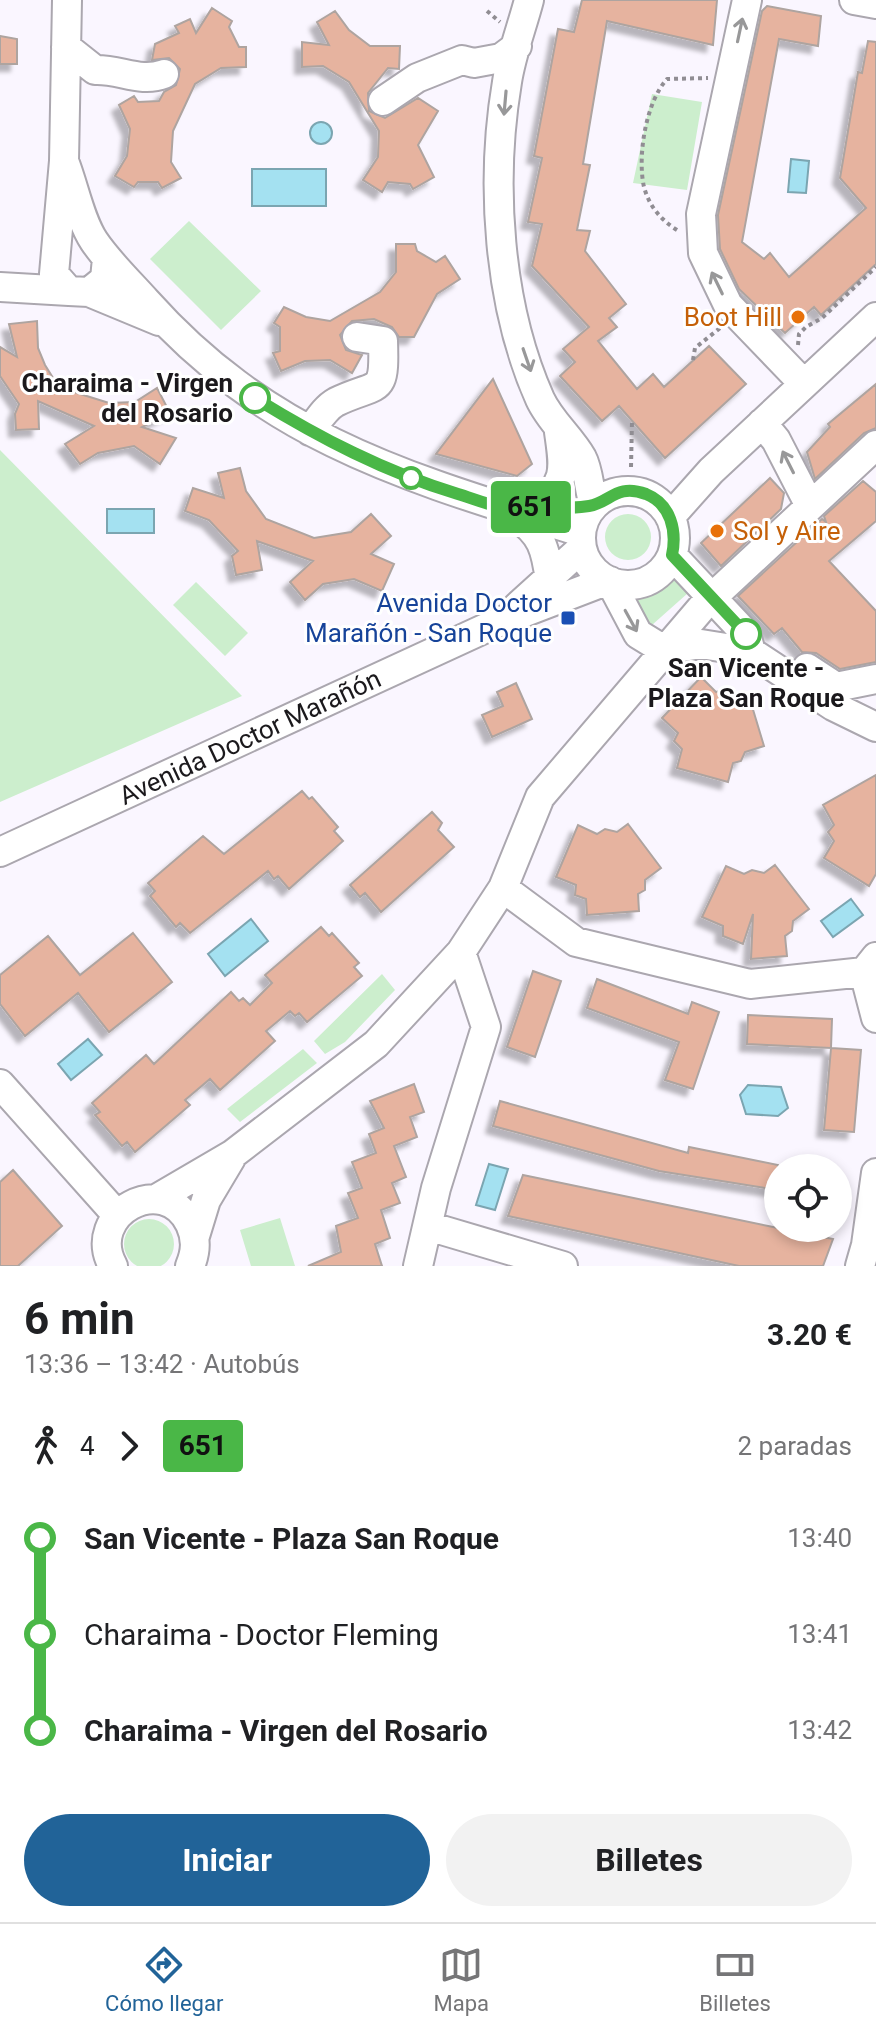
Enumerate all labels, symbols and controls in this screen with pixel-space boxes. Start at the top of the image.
one-way arrow [733,18,748,44]
one-way arrow [497,89,512,116]
one-way arrow [709,272,724,296]
place label: Boot Hill [684,302,782,332]
marker: Boot Hill [789,308,807,326]
one-way arrow [520,347,535,372]
place label: Charaima - Virgen del Rosario [21,368,233,428]
marker: Charaima - Virgen del Rosario [240,383,270,413]
one-way arrow [779,451,795,474]
unlabelled marker [400,467,422,489]
line badge: 651 [485,481,577,533]
text: 651 [507,490,555,523]
place label: Sol y Aire [733,516,840,546]
marker: Sol y Aire [708,522,726,540]
place label: Avenida Doctor Marañón - San Roque [305,588,552,648]
marker: Avenida Doctor Marañón - San Roque [559,609,577,627]
one-way arrow [624,609,640,632]
marker: San Vicente - Plaza San Roque [731,619,761,649]
place label: San Vicente - Plaza San Roque [648,653,844,713]
street label: Avenida Doctor Marañón [114,663,386,811]
map controls [764,1154,852,1242]
button: locate [764,1154,852,1242]
text: 6 min [24,1293,135,1345]
text: 3.20 € [767,1317,852,1352]
text: 13:36 – 13:42 · Autobús [24,1349,300,1379]
icon: walk [24,1424,68,1468]
icon: forward [107,1424,151,1468]
text: 651 [179,1429,227,1462]
text: 4 [80,1431,95,1461]
text: 2 paradas [738,1431,852,1461]
text: San Vicente - Plaza San Roque [84,1521,499,1556]
text: 13:40 [787,1523,852,1553]
text: Charaima - Doctor Fleming [84,1617,439,1652]
text: 13:41 [787,1619,852,1649]
text: Charaima - Virgen del Rosario [84,1713,488,1748]
text: 13:42 [787,1715,852,1745]
button: Iniciar [24,1814,430,1906]
button: Billetes [446,1814,852,1906]
tab: Cómo llegar [105,1943,223,2016]
tab: Mapa [434,1943,489,2016]
tab: Billetes [699,1943,771,2016]

